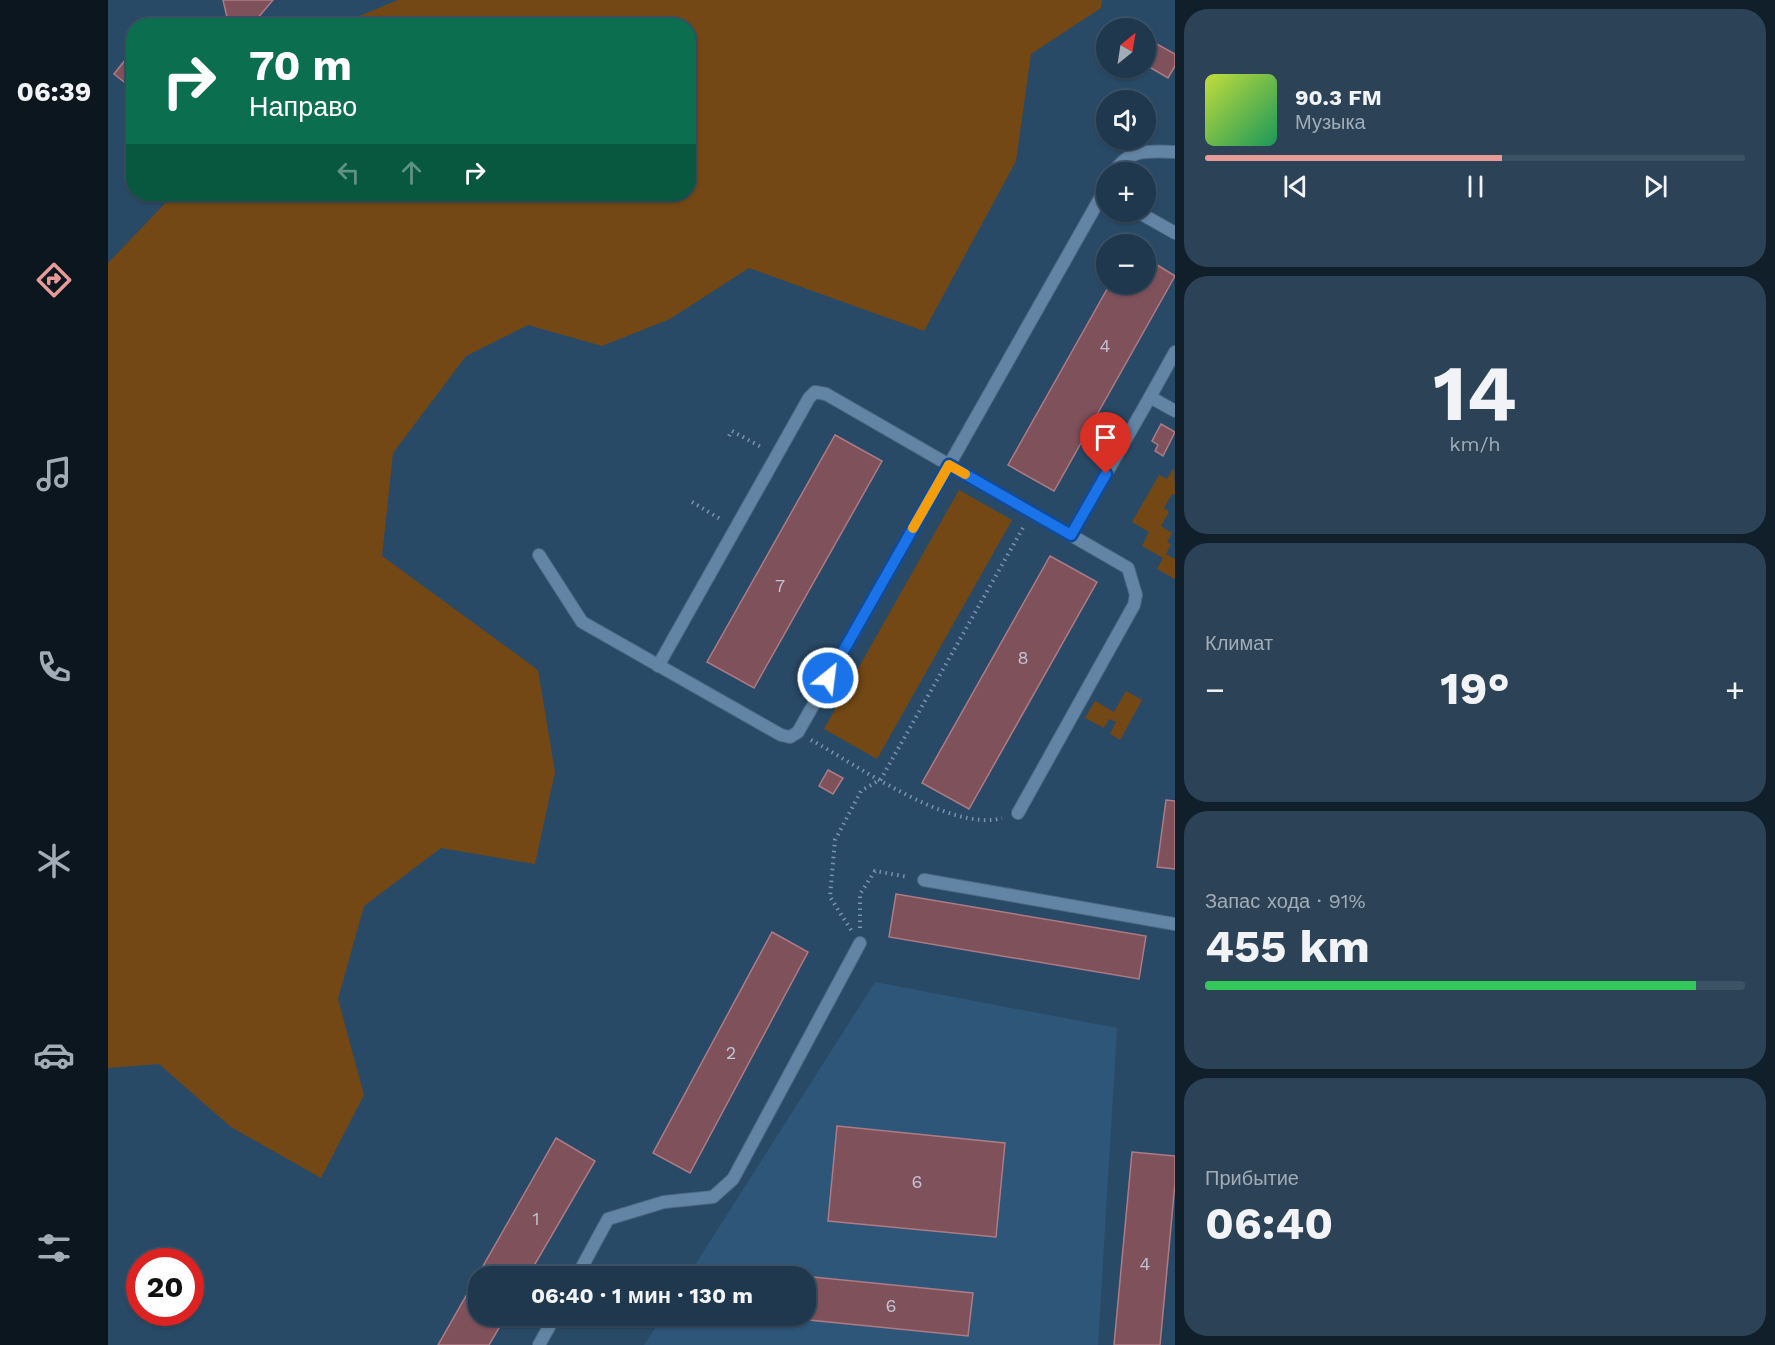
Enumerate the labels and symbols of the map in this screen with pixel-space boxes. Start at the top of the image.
north arrow [1096,18,1156,78]
house number: 4 [1100,335,1111,356]
pin [1080,412,1131,474]
house number: 7 [775,575,785,596]
position arrow [796,646,860,710]
house number: 8 [1017,647,1029,668]
house number: 2 [726,1042,736,1063]
house number: 6 [912,1171,922,1192]
house number: 1 [532,1208,540,1229]
speed limit sign: 20 [126,1248,204,1326]
house number: 4 [1140,1253,1151,1274]
house number: 6 [886,1295,896,1316]

